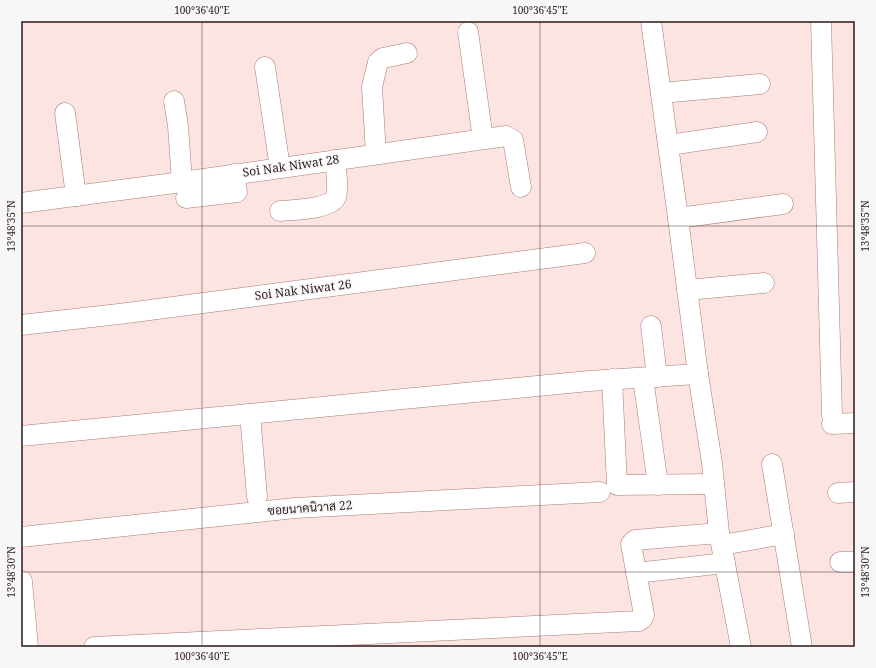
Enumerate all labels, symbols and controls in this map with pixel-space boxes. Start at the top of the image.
text: 100°36'40"E [174,3,230,17]
text: 100°36'45"E [512,3,568,17]
street label: Soi Nak Niwat 28 [242,150,341,181]
text: 13°48'35"N [4,200,18,252]
text: 13°48'35"N [858,200,872,252]
street label: Soi Nak Niwat 26 [254,275,353,304]
street label: ซอยนาคนิวาส 22 [267,496,353,519]
text: 13°48'30"N [4,546,18,598]
text: 13°48'30"N [858,546,872,598]
text: 100°36'40"E [174,649,230,663]
text: 100°36'45"E [512,649,568,663]

